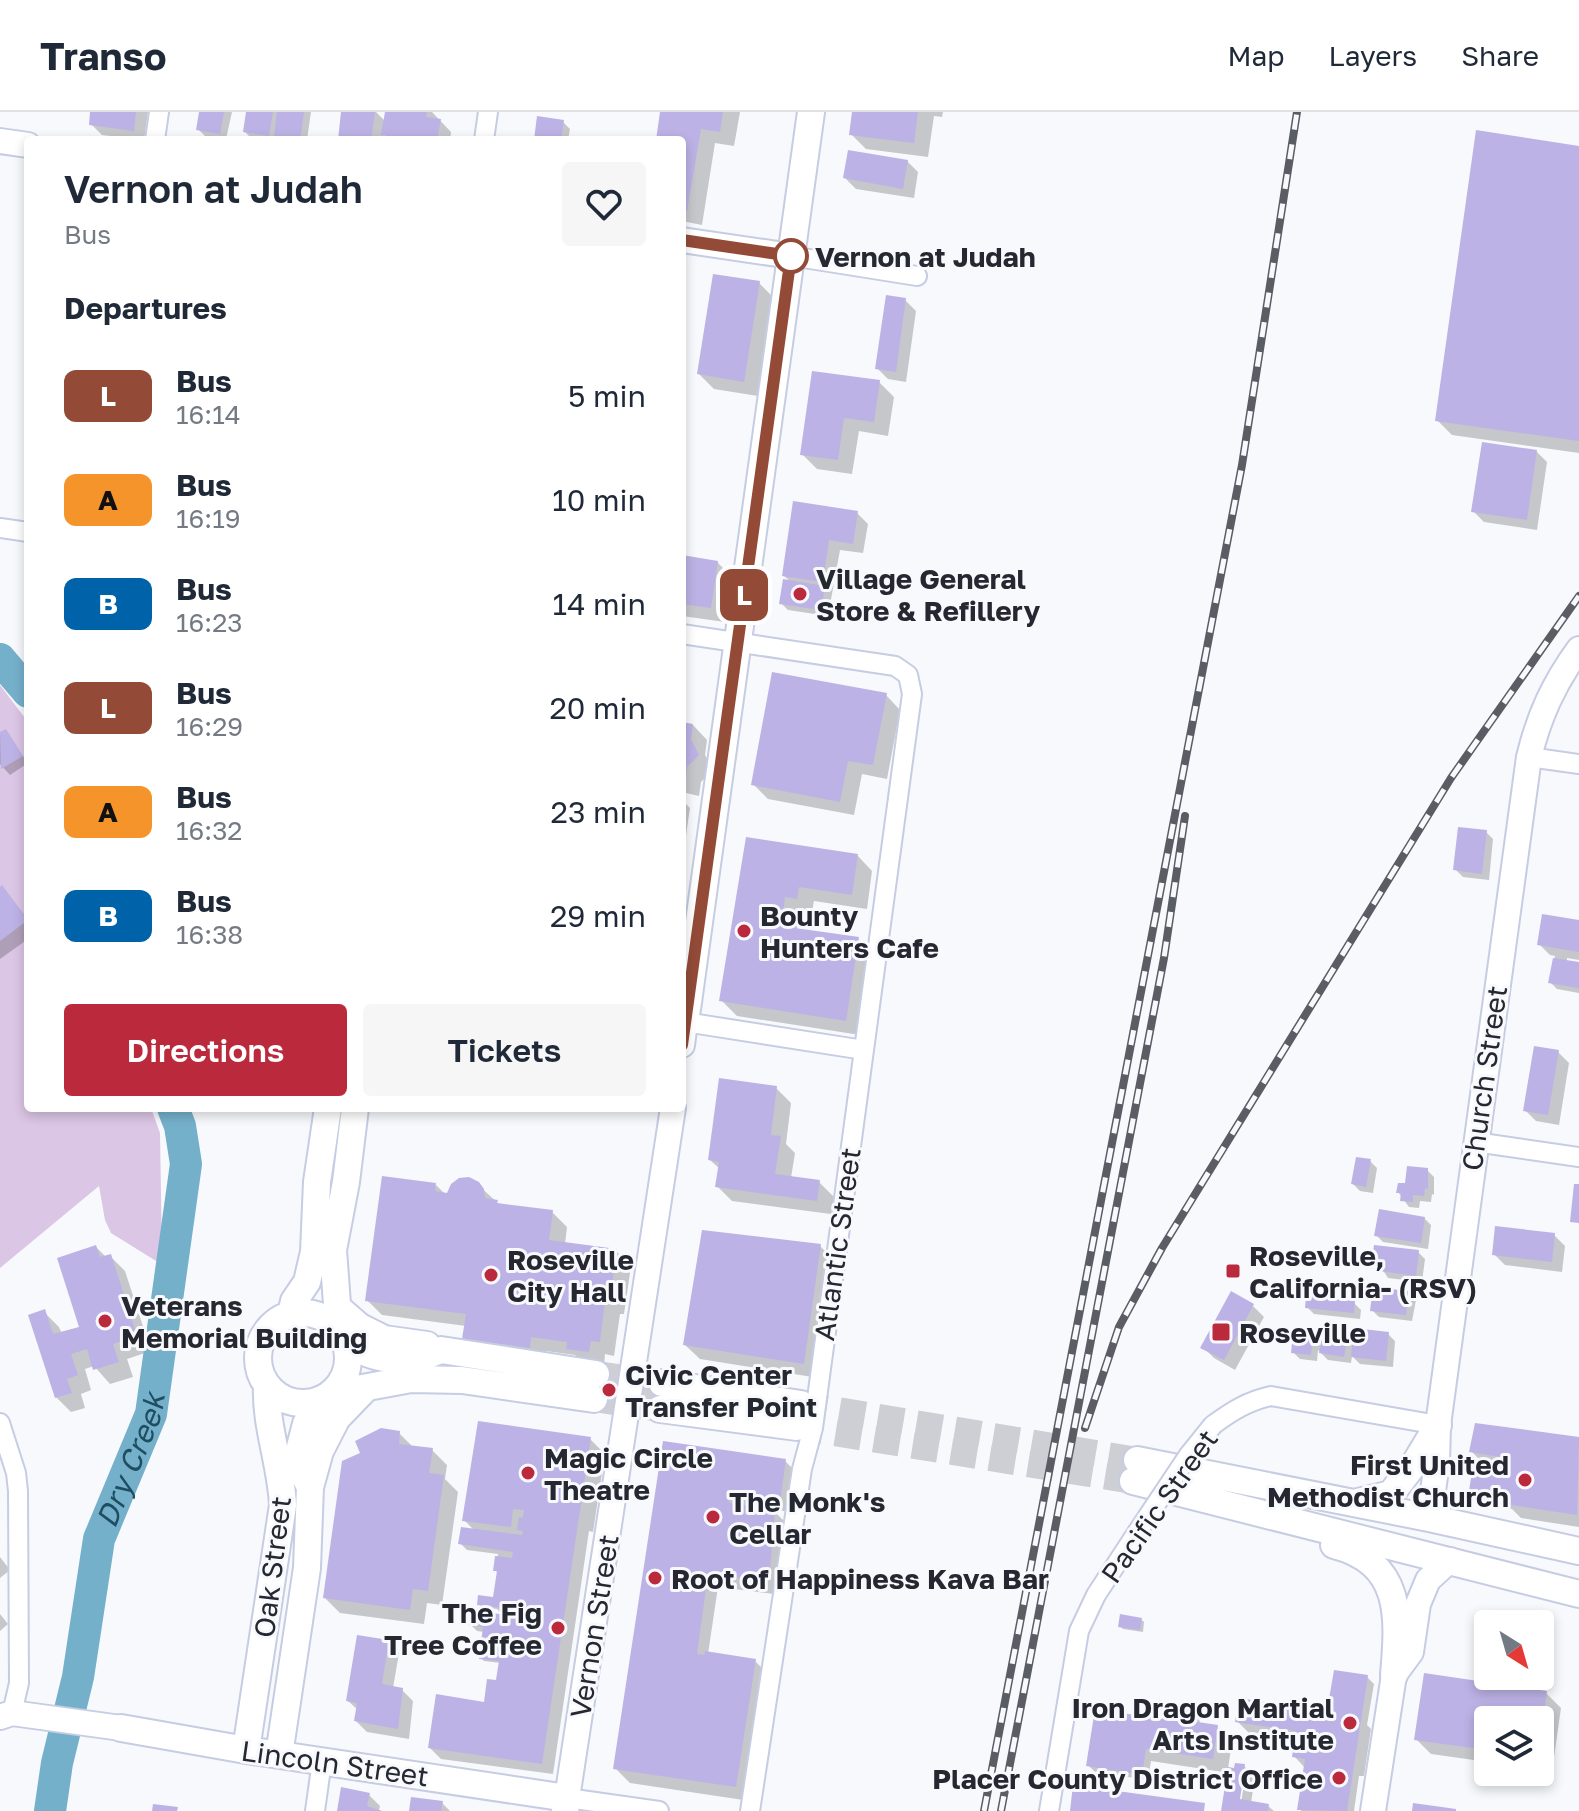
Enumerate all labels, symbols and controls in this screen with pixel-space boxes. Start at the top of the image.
text: Transo [40,33,167,78]
text: Map [1227,39,1285,72]
text: Layers [1329,39,1417,72]
text: Share [1461,39,1539,72]
button: heart [562,162,646,246]
text: Vernon at Judah [64,166,363,211]
text: Bus [64,219,111,250]
marker: Vernon at Judah [774,239,808,273]
place label: Vernon at Judah [815,240,1036,273]
text: Departures [64,290,227,326]
text: Bus [176,363,232,399]
text: 5 min [568,378,646,414]
text: L [100,379,116,412]
text: 16:14 [176,399,241,430]
text: Bus [176,467,232,503]
text: 10 min [552,482,646,518]
text: A [98,483,118,516]
text: 16:19 [176,503,240,534]
place label: Village General Store & Refillery [816,562,1040,627]
line badge: L [718,569,770,621]
text: Bus [176,571,232,607]
text: L [736,578,752,611]
marker: Village General Store & Refillery [791,585,809,603]
text: 14 min [553,586,646,622]
text: B [98,587,118,620]
text: 16:23 [176,607,242,638]
text: Bus [176,675,232,711]
text: 20 min [549,690,646,726]
text: L [100,691,116,724]
text: 16:29 [176,711,243,742]
text: Bus [176,779,232,815]
text: 23 min [551,794,646,830]
text: A [98,795,118,828]
text: 16:32 [176,815,242,846]
text: Bus [176,883,232,919]
text: 29 min [550,898,646,934]
text: B [98,899,118,932]
place label: Bounty Hunters Cafe [760,899,939,964]
text: 16:38 [176,919,243,950]
marker: Bounty Hunters Cafe [735,922,753,940]
street label: Church Street [1455,984,1513,1172]
button: Directions [64,1004,347,1096]
button: Tickets [363,1004,646,1096]
street label: Atlantic Street [807,1145,867,1343]
place label: Roseville, California- (RSV) [1249,1239,1477,1304]
place label: Roseville City Hall [507,1243,634,1308]
marker: Roseville, California- (RSV) [1224,1262,1242,1280]
marker: Roseville City Hall [482,1266,500,1284]
place label: Veterans Memorial Building [121,1289,367,1354]
marker: Veterans Memorial Building [96,1312,114,1330]
place label: Roseville [1239,1316,1366,1349]
marker: Roseville [1210,1321,1232,1343]
place label: Civic Center Transfer Point [625,1358,817,1423]
marker: Civic Center Transfer Point [600,1381,618,1399]
water label: Dry Creek [88,1388,172,1532]
street label: Pacific Street [1094,1423,1224,1589]
place label: Magic Circle Theatre [544,1441,713,1506]
place label: First United Methodist Church [1267,1448,1509,1513]
marker: Magic Circle Theatre [519,1464,537,1482]
marker: First United Methodist Church [1516,1471,1534,1489]
place label: The Monk's Cellar [729,1485,885,1550]
street label: Oak Street [247,1494,297,1640]
marker: The Monk's Cellar [704,1508,722,1526]
street label: Vernon Street [563,1532,625,1720]
place label: Root of Happiness Kava Bar [671,1562,1049,1595]
marker: Root of Happiness Kava Bar [646,1569,664,1587]
place label: The Fig Tree Coffee [384,1596,542,1661]
north arrow [1474,1610,1554,1690]
map controls [1474,1610,1554,1786]
marker: The Fig Tree Coffee [549,1619,567,1637]
place label: Iron Dragon Martial Arts Institute [1071,1691,1334,1756]
button: layers [1474,1706,1554,1786]
marker: Iron Dragon Martial Arts Institute [1341,1714,1359,1732]
street label: Lincoln Street [239,1734,431,1792]
place label: Placer County District Office [932,1762,1323,1795]
marker: Placer County District Office [1330,1769,1348,1787]

